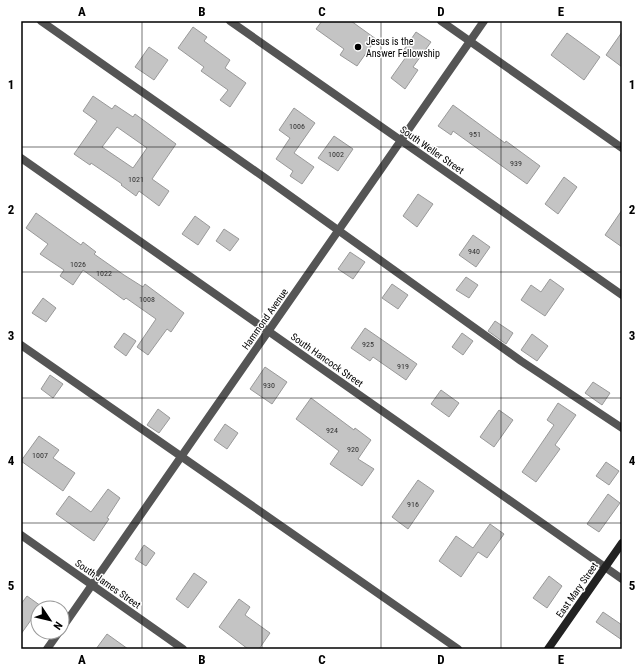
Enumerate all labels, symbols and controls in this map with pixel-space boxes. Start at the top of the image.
text: A [78,4,86,19]
text: B [198,4,206,19]
text: C [318,4,326,19]
text: D [437,4,445,19]
text: E [558,4,565,19]
place label: Jesus is the Answer Fellowship [366,36,440,59]
marker: Jesus is the Answer Fellowship [353,42,363,52]
text: 1 [8,77,14,92]
text: 1 [629,77,635,92]
house number: 1006 [289,122,305,131]
street label: South Weller Street [398,124,466,176]
house number: 951 [469,130,481,139]
house number: 1002 [328,150,344,159]
house number: 939 [510,159,522,168]
house number: 1021 [128,175,144,184]
text: 2 [8,202,15,217]
text: 2 [629,202,636,217]
house number: 940 [468,247,480,256]
house number: 1026 [70,260,86,269]
house number: 1022 [96,269,112,278]
street label: Hammond Avenue [240,286,290,352]
house number: 1008 [139,295,155,304]
text: 3 [8,328,14,343]
text: 3 [629,328,635,343]
street label: South Hancock Street [289,331,365,389]
house number: 925 [362,340,374,349]
house number: 919 [397,362,409,371]
house number: 930 [263,381,275,390]
house number: 924 [326,426,338,435]
house number: 920 [347,445,359,454]
house number: 1007 [32,451,48,460]
text: 4 [8,453,15,468]
text: 4 [629,453,636,468]
house number: 916 [407,500,419,509]
street label: South James Street [73,557,143,611]
street label: East Mary Street [554,560,600,620]
text: 5 [8,578,15,593]
text: 5 [629,578,636,593]
north arrow [30,600,70,640]
text: N [50,619,65,632]
text: A [78,652,86,667]
text: B [198,652,206,667]
text: C [318,652,326,667]
text: D [437,652,445,667]
text: E [558,652,565,667]

